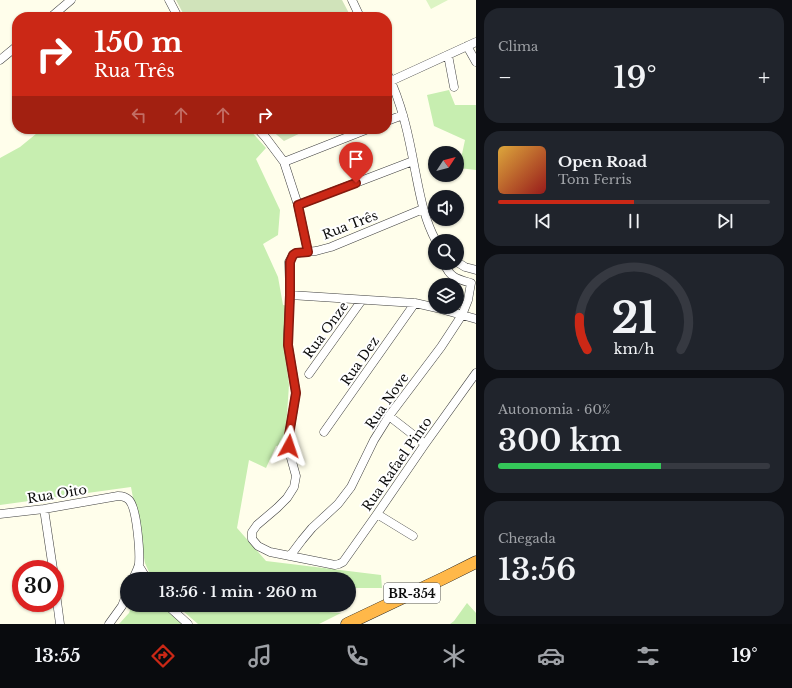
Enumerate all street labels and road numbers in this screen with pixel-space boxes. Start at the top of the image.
street label: Rua Três [320,207,380,243]
street label: Rua Onze [300,298,352,362]
street label: Rua Dez [337,333,383,389]
street label: Rua Nove [362,370,412,432]
street label: Rua Rafael Pinto [358,414,436,514]
street label: Rua Oito [26,481,88,507]
road number: BR-354 [384,583,440,603]

